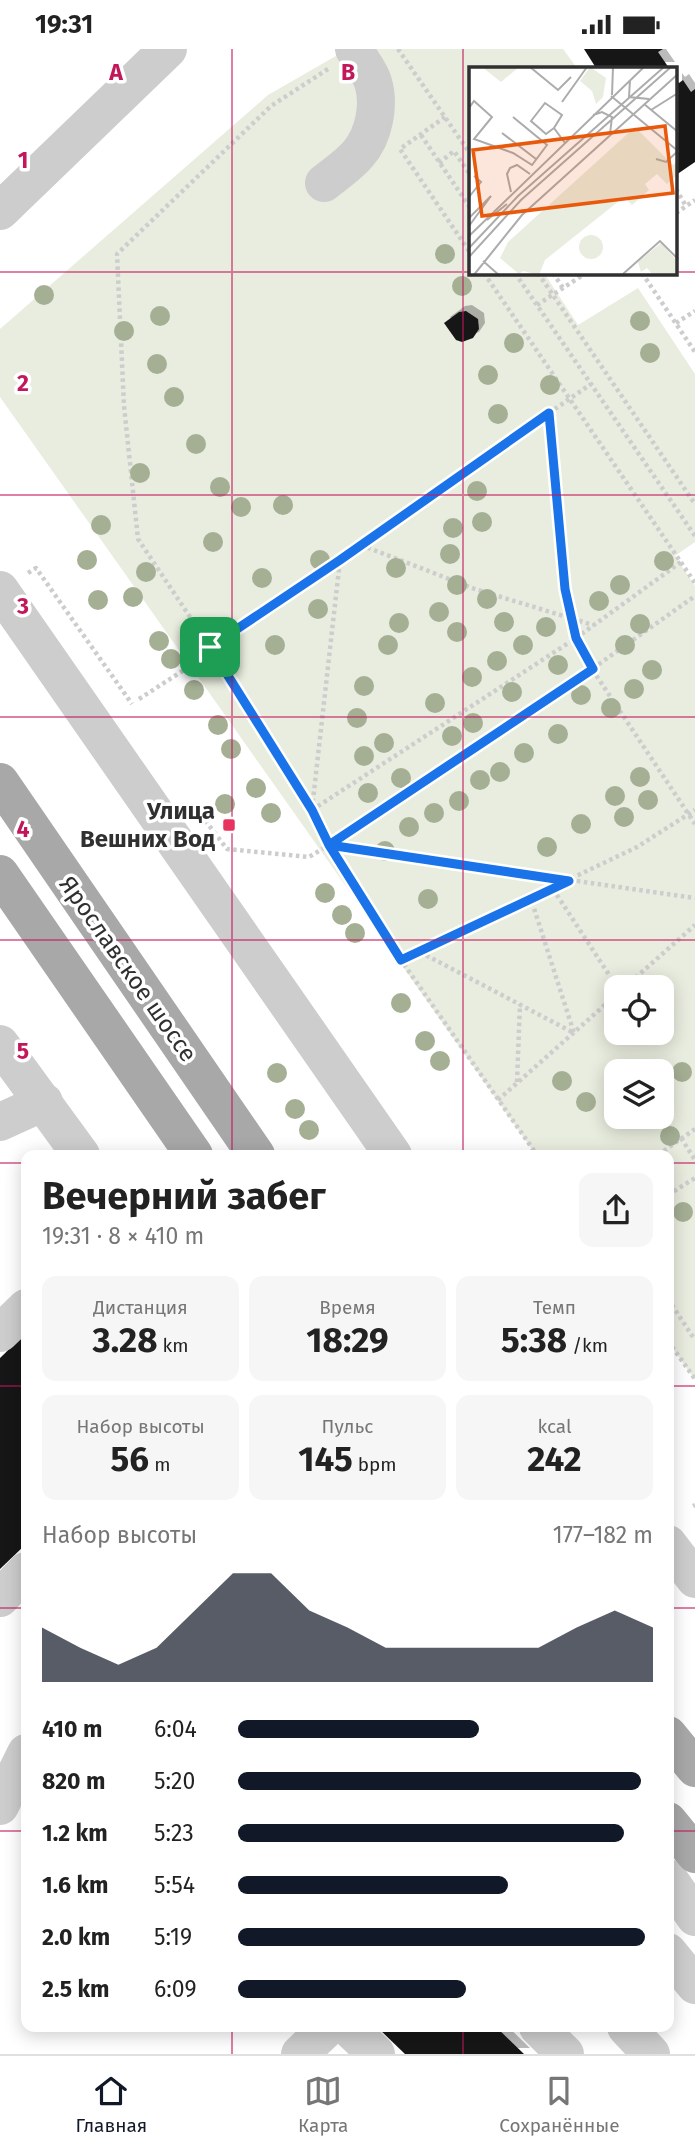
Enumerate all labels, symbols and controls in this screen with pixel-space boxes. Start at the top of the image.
text: 19:31 [35,9,93,40]
text: A [108,58,123,86]
text: B [341,58,355,86]
inset map [469,67,678,275]
text: 1 [18,146,28,174]
text: 2 [17,369,29,397]
text: 3 [16,592,29,620]
pin [180,617,240,677]
icon: arrive [191,628,229,666]
place label: Улица Вешних Вод [80,797,216,853]
text: 4 [17,815,30,843]
marker: Улица Вешних Вод [221,817,237,833]
street label: Ярославское шоссе [53,871,203,1067]
map controls [604,975,674,1129]
button: locate [604,975,674,1045]
text: 5 [17,1037,29,1065]
button: layers [604,1059,674,1129]
text: Вечерний забег [42,1173,326,1219]
button: share [579,1173,653,1247]
text: 19:31 · 8 × 410 m [42,1222,204,1250]
text: Дистанция [93,1296,188,1319]
text: Время [319,1296,376,1319]
text: Темп [533,1296,576,1319]
text: 3.28 [92,1319,157,1361]
text: 18:29 [306,1319,389,1361]
text: 5:38 [501,1319,567,1361]
text: km [157,1334,189,1357]
text: /km [567,1334,608,1357]
text: Набор высоты [76,1415,205,1438]
text: Пульс [322,1415,373,1438]
text: kcal [537,1415,572,1438]
text: 56 [111,1438,149,1480]
text: 145 [298,1438,353,1480]
text: 242 [527,1438,582,1480]
text: m [149,1453,170,1476]
text: bpm [353,1453,397,1476]
text: Набор высоты [42,1521,197,1549]
text: 177–182 m [553,1521,653,1549]
text: 410 m [42,1715,102,1743]
text: 6:04 [154,1715,197,1743]
text: 820 m [42,1767,105,1795]
text: 5:20 [154,1767,195,1795]
text: 1.2 km [42,1819,108,1847]
text: 5:23 [154,1819,194,1847]
text: 1.6 km [42,1871,109,1899]
text: 5:54 [154,1871,195,1899]
text: 2.0 km [42,1923,110,1951]
text: 5:19 [154,1923,192,1951]
text: 2.5 km [42,1975,110,2003]
text: 6:09 [154,1975,196,2003]
tab: Главная [75,2072,147,2137]
tab: Карта [298,2072,348,2137]
tab: Сохранённые [499,2072,620,2137]

